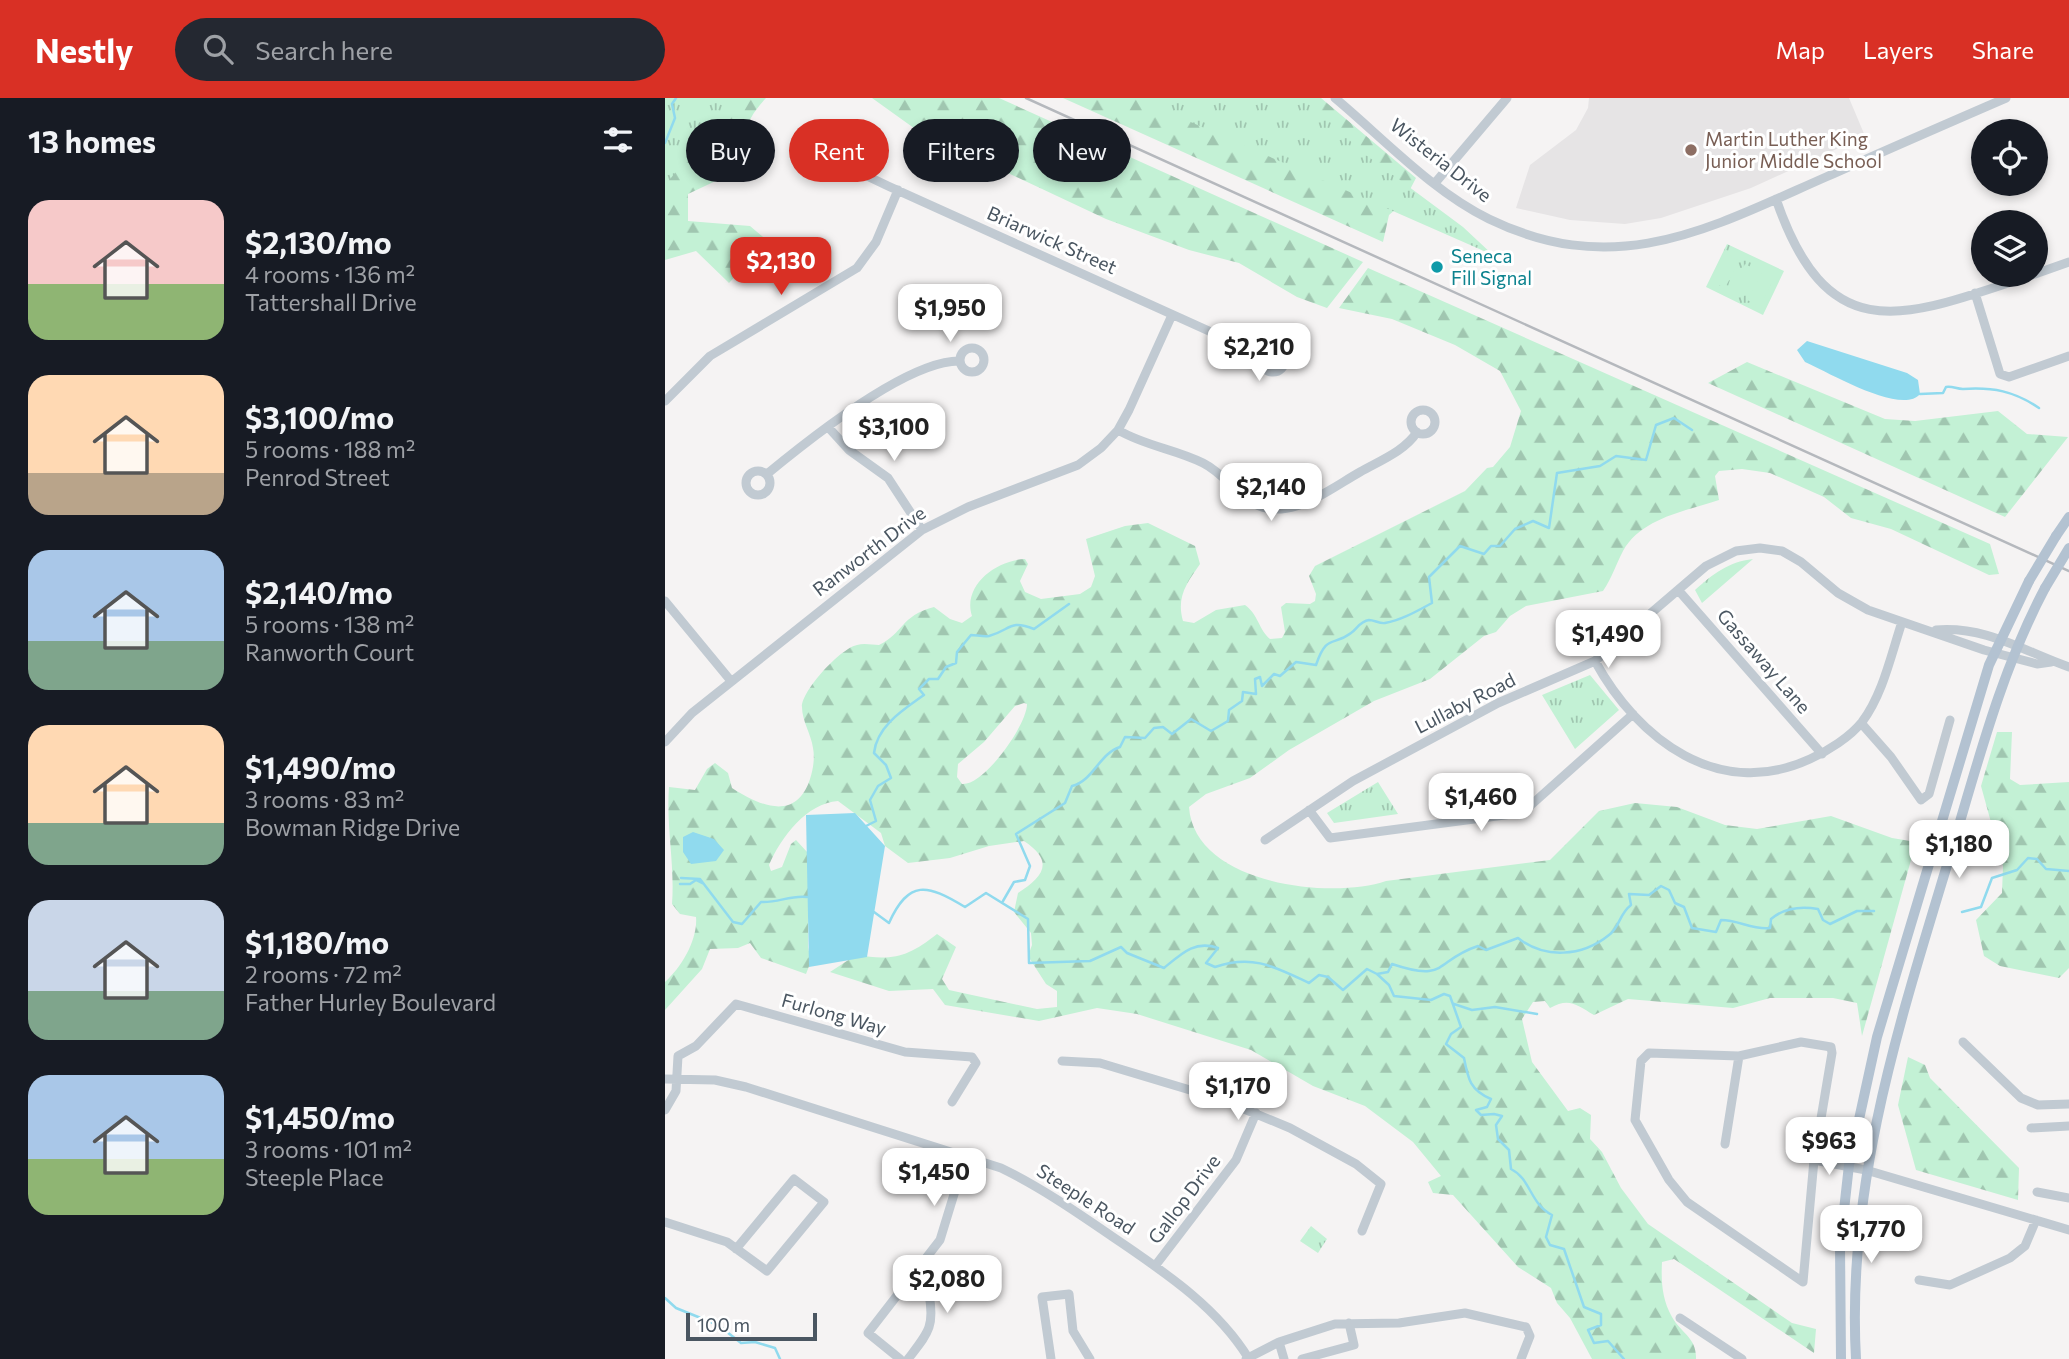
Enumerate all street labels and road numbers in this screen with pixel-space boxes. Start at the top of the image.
street label: Wisteria Drive [1386,113,1497,206]
street label: Briarwick Street [984,201,1121,278]
street label: Ranworth Drive [808,501,930,601]
street label: Gassaway Lane [1713,604,1816,718]
street label: Lullaby Road [1411,667,1519,738]
street label: Furlong Way [779,988,889,1039]
street label: Gallop Drive [1143,1150,1225,1248]
street label: Steeple Road [1033,1158,1140,1239]

